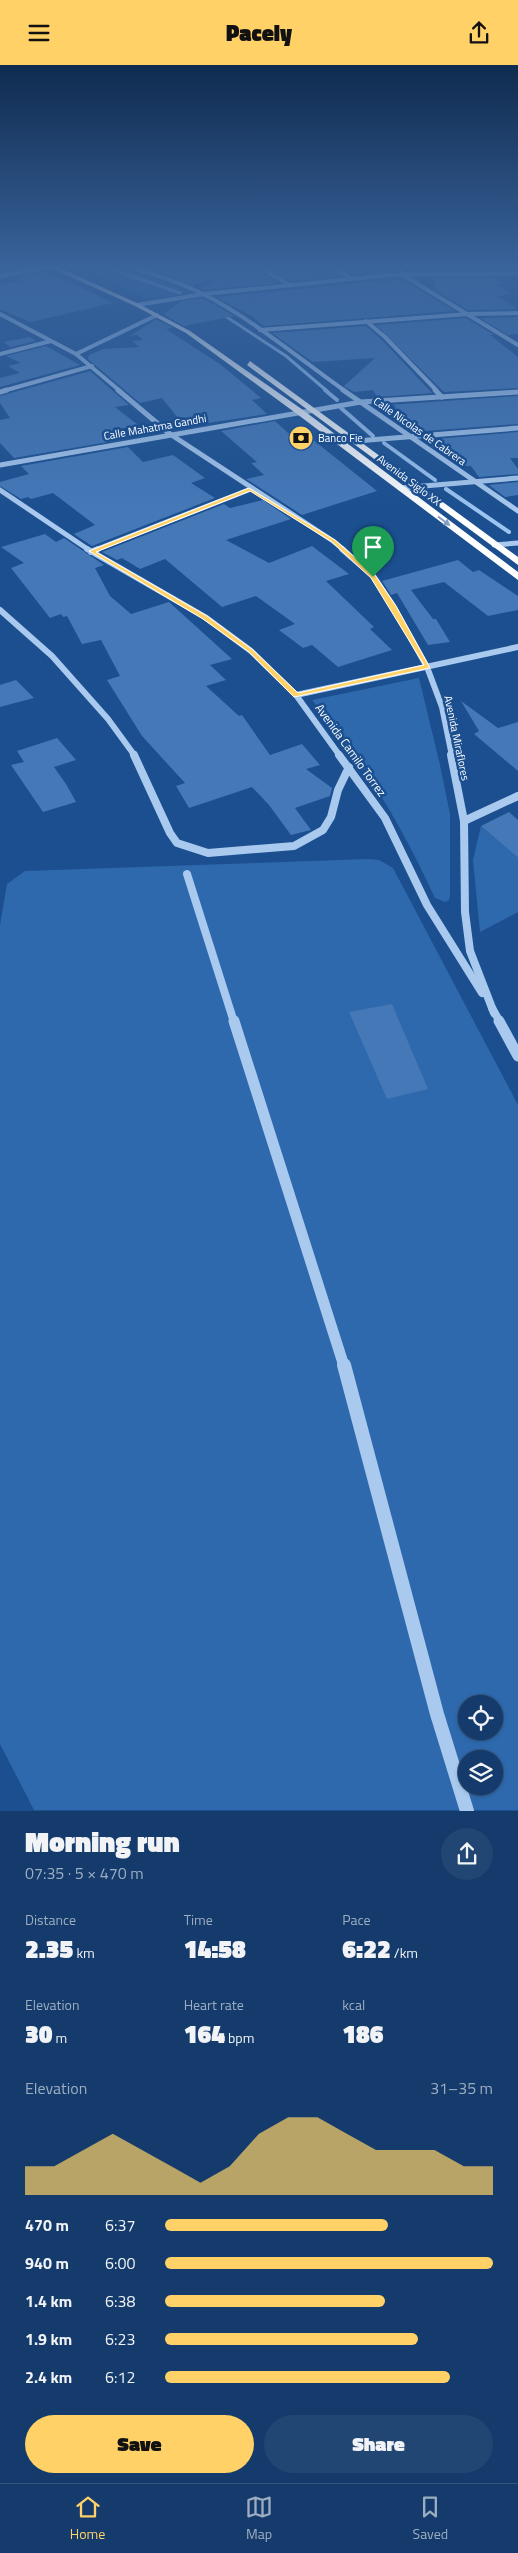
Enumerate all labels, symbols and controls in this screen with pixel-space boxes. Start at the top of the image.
text: Pacely [226,16,292,50]
icon: menu [25,19,53,47]
icon: share [465,19,493,47]
street label: Calle Nicolas de Cabrera [370,393,470,469]
street label: Calle Mahatma Gandhi [102,410,208,444]
bank icon: Banco Fie [288,425,314,451]
place label: Banco Fie [318,430,363,446]
street label: Avenida Siglo XX [374,451,444,509]
one-way arrow [437,516,450,527]
pin [352,526,394,577]
icon: arrive [359,533,387,561]
street label: Avenida Miraflores [440,694,474,782]
street label: Avenida Camilo Torrez [311,700,391,800]
map controls [458,1695,503,1795]
button: locate [458,1695,503,1740]
button: layers [458,1750,503,1795]
text: Morning run [25,1820,180,1863]
button: share [441,1828,493,1880]
text: 07:35 · 5 × 470 m [25,1861,144,1885]
text: Distance [25,1909,76,1930]
text: Time [184,1909,213,1930]
text: Pace [342,1909,371,1930]
text: 2.35 [25,1930,73,1968]
text: 14:58 [184,1930,246,1968]
text: 6:22 [342,1930,391,1968]
text: km [73,1942,95,1963]
text: /km [391,1942,418,1963]
text: Elevation [25,1994,79,2015]
text: Heart rate [184,1994,244,2015]
text: kcal [342,1994,365,2015]
text: 30 [25,2015,53,2053]
text: 164 [184,2015,225,2053]
text: 186 [342,2015,384,2053]
text: m [53,2027,67,2048]
text: bpm [225,2027,254,2048]
text: Elevation [25,2076,87,2100]
text: 31–35 m [430,2076,493,2100]
text: 470 m [25,2213,69,2237]
text: 6:37 [105,2213,135,2237]
text: 940 m [25,2251,69,2275]
text: 6:00 [105,2251,135,2275]
text: 1.4 km [25,2289,72,2313]
text: 6:38 [105,2289,135,2313]
text: 1.9 km [25,2327,72,2351]
text: 6:23 [105,2327,135,2351]
text: 2.4 km [25,2365,72,2389]
text: 6:12 [105,2365,135,2389]
button: Save [25,2415,254,2473]
button: Share [264,2415,493,2473]
tab: Home [70,2493,105,2544]
tab: Map [245,2493,273,2544]
tab: Saved [413,2493,448,2544]

